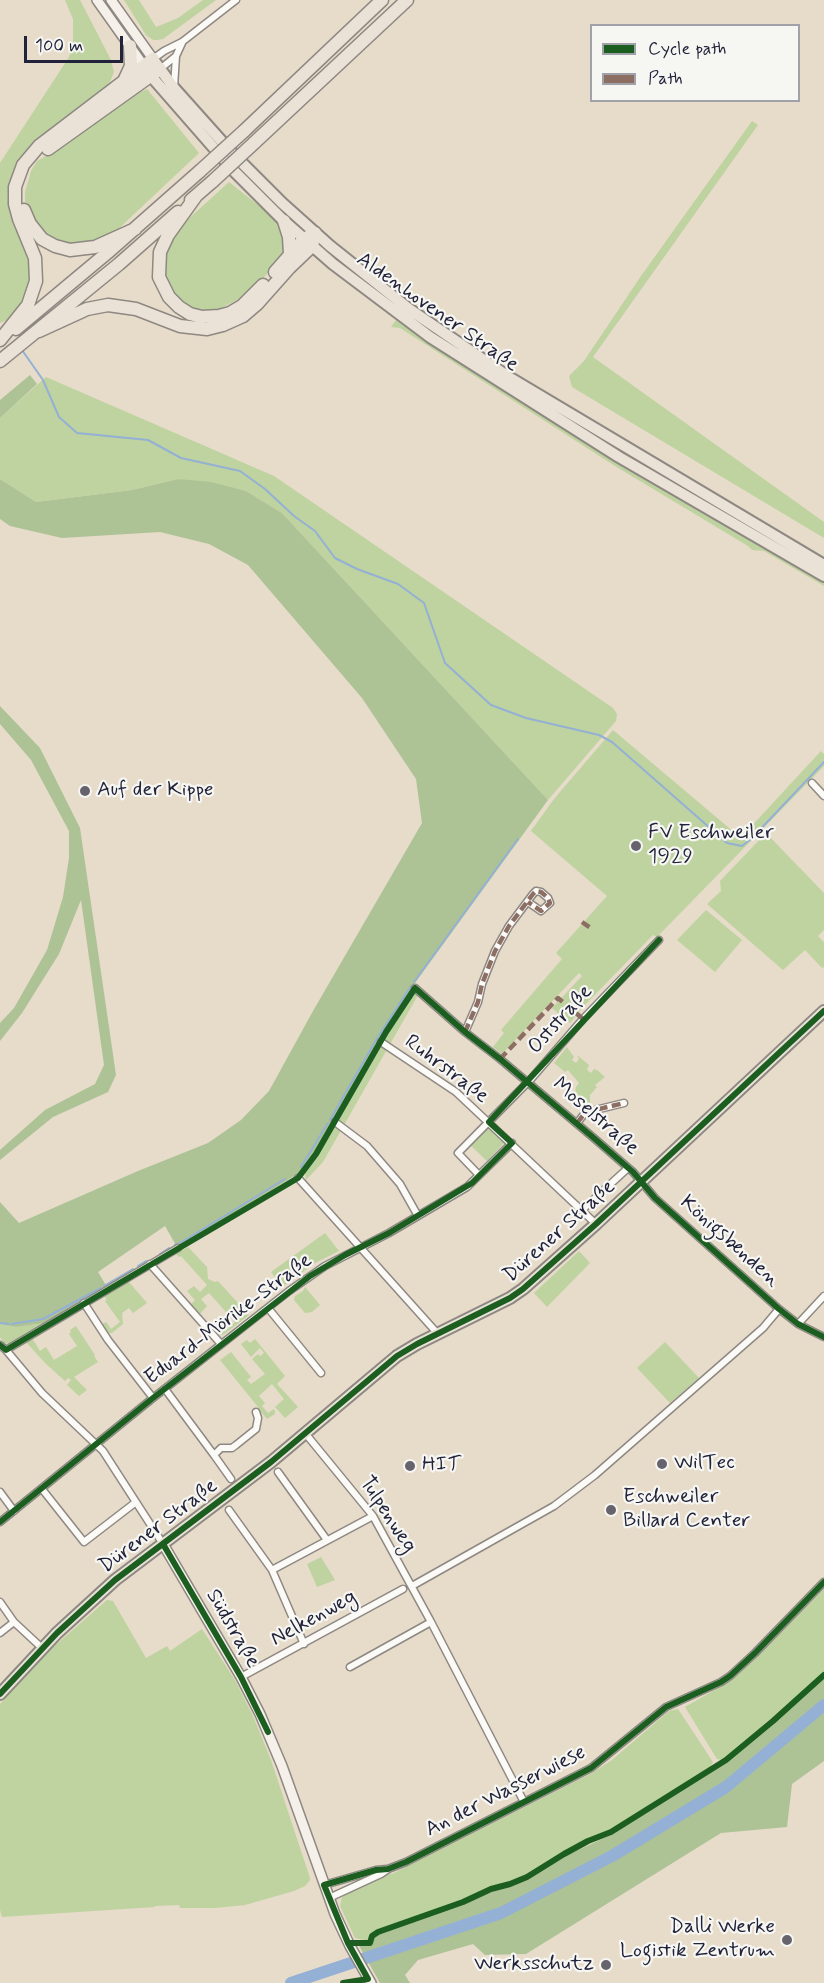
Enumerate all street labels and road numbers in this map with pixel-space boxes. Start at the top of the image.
street label: Aldenhovener Straße [351,248,523,378]
street label: Oststraße [523,980,599,1060]
street label: Ruhrstraße [399,1030,493,1110]
street label: Moselstraße [547,1073,643,1161]
street label: Dürener Straße [499,1175,621,1289]
street label: Königsbenden [674,1191,784,1293]
street label: Eduard-Mörike-Straße [140,1249,318,1391]
street label: Tulpenweg [353,1472,421,1558]
street label: Dürener Straße [95,1474,223,1580]
street label: Südstraße [199,1585,265,1673]
street label: Nelkenweg [267,1585,361,1653]
street label: An der Wasserwiese [422,1741,590,1843]

